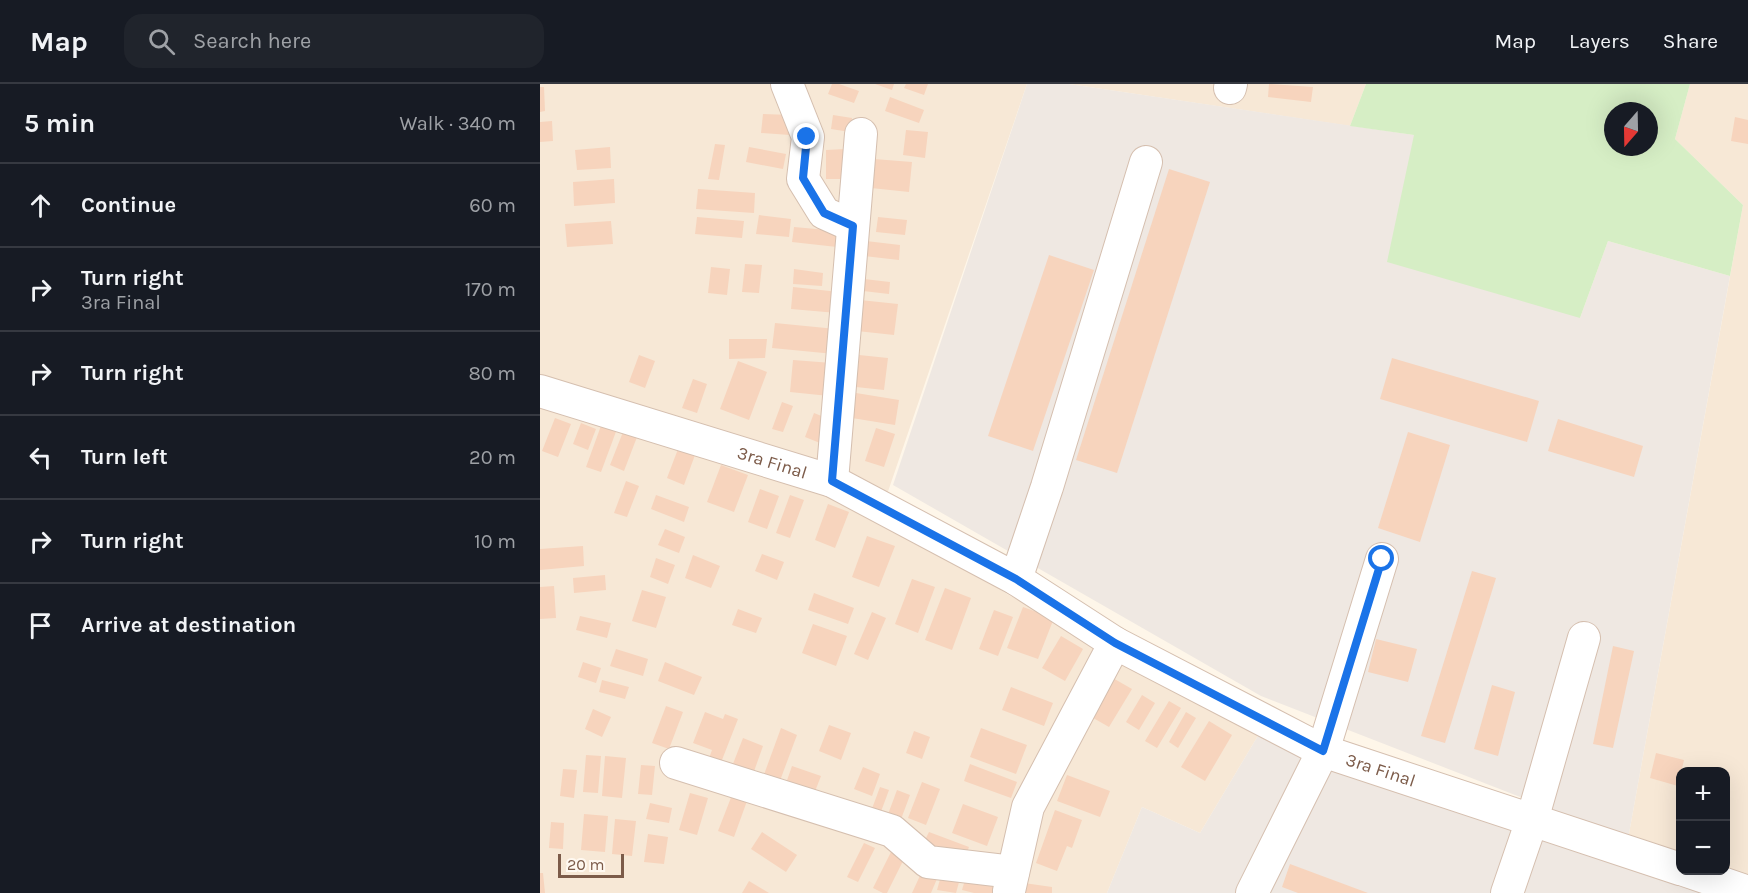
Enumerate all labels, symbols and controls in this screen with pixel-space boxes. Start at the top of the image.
search box [124,14,544,68]
text: Map [30,25,88,58]
icon: search [145,25,178,58]
text: Search here [193,28,311,54]
text: Map [1494,29,1536,53]
text: Layers [1569,29,1630,53]
text: Share [1663,29,1718,53]
north arrow [1604,102,1658,156]
text: 5 min [24,108,95,139]
text: Walk · 340 m [400,112,516,135]
route end [793,123,819,149]
icon: ahead [24,189,57,222]
text: Continue [81,192,176,218]
text: 60 m [469,194,516,217]
text: Turn right [81,265,184,291]
icon: right [24,273,57,306]
text: 170 m [465,278,516,301]
text: 3ra Final [81,291,161,314]
icon: right [24,357,57,390]
text: Turn right [81,360,184,386]
text: 80 m [468,362,516,385]
icon: left [24,441,57,474]
street label: 3ra Final [735,441,810,484]
text: Turn left [81,444,168,470]
text: 20 m [469,446,516,469]
icon: right [24,525,57,558]
text: Turn right [81,528,184,554]
text: 10 m [474,530,516,553]
route start [1368,545,1394,571]
icon: arrive [24,609,57,642]
text: Arrive at destination [81,612,296,638]
street label: 3ra Final [1343,748,1418,792]
map controls [1676,767,1730,875]
button: + [1676,767,1730,821]
button: − [1676,821,1730,875]
scale bar [558,851,624,878]
text: 20 m [567,855,605,874]

